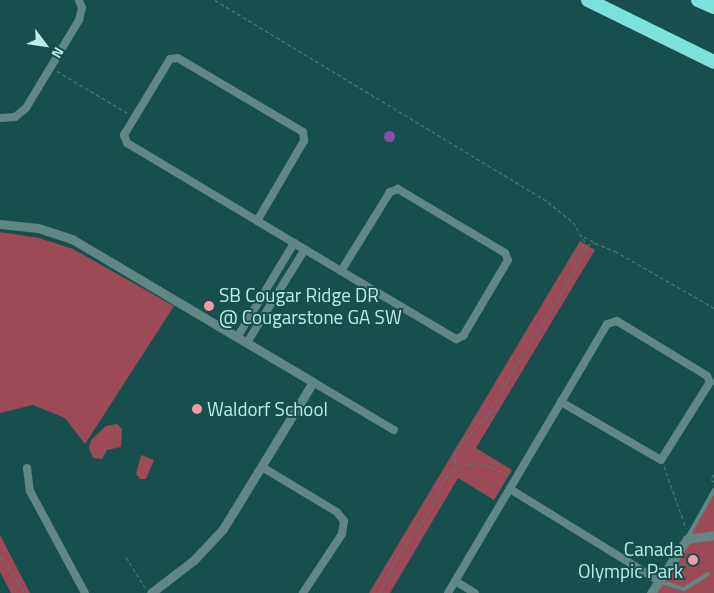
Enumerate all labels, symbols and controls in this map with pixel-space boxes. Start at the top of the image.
north arrow [20,20,70,70]
text: N [47,43,70,63]
place label: SB Cougar Ridge DR @ Cougarstone GA SW [219,284,402,328]
marker: SB Cougar Ridge DR @ Cougarstone GA SW [203,300,215,312]
place label: Waldorf School [207,398,328,420]
marker: Waldorf School [191,403,203,415]
place label: Canada Olympic Park [578,538,683,582]
marker: Canada Olympic Park [687,554,699,566]

